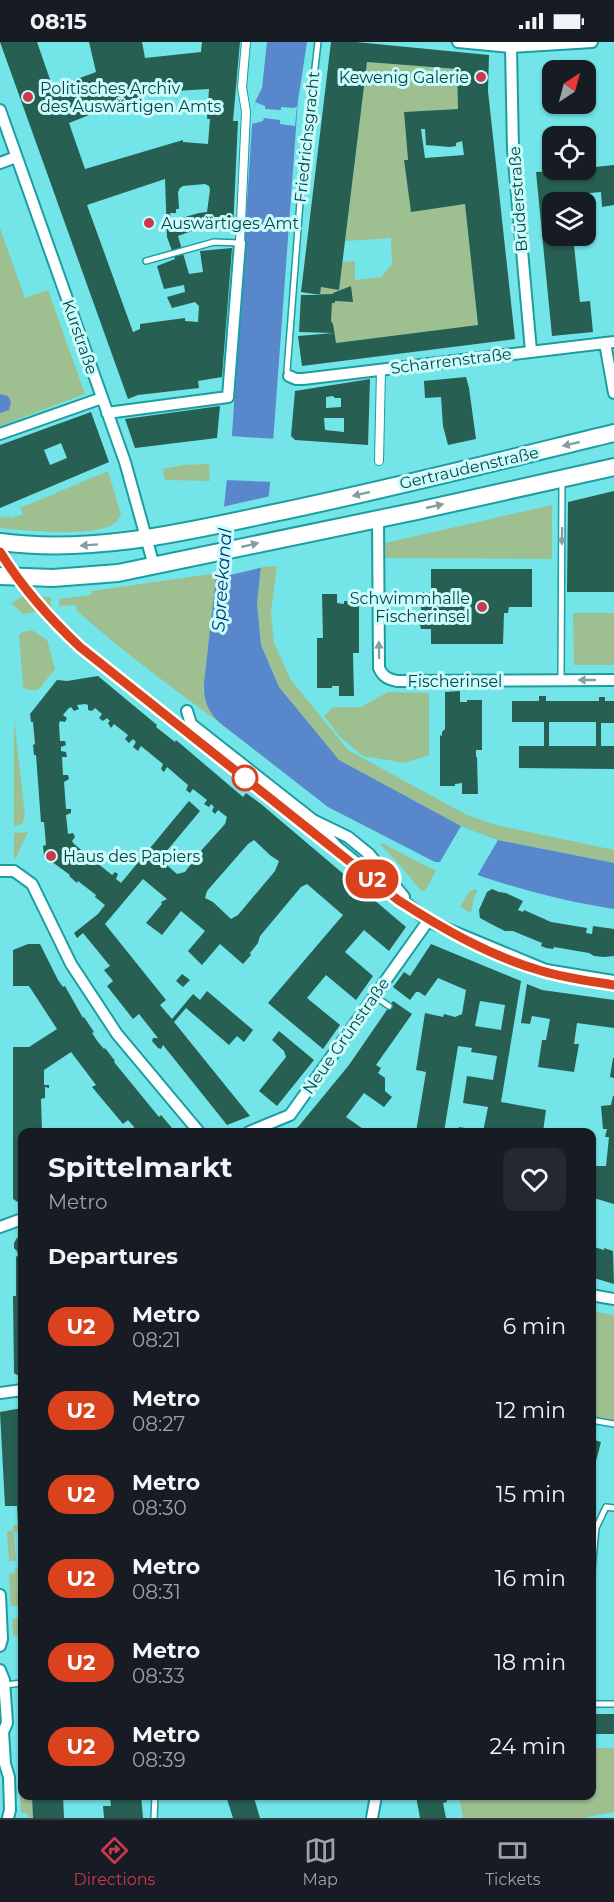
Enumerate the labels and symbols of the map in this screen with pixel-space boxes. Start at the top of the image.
north arrow [542,60,596,114]
place label: Kewenig Galerie [339,68,469,87]
street label: Friedrichsgracht [291,70,323,203]
marker: Kewenig Galerie [474,70,488,84]
place label: Politisches Archiv des Auswärtigen Amts [40,79,221,116]
marker: Politisches Archiv des Auswärtigen Amts [21,90,35,104]
street label: Brüderstraße [505,145,531,253]
place label: Auswärtiges Amt [161,214,299,233]
marker: Auswärtiges Amt [142,216,156,230]
street label: Kurstraße [58,297,102,377]
street label: Scharrenstraße [389,344,513,378]
one-way arrow [562,439,580,449]
street label: Gertraudenstraße [398,443,540,493]
one-way arrow [352,489,370,499]
one-way arrow [426,501,445,511]
water label: Spreekanal [207,527,237,633]
one-way arrow [557,527,567,546]
one-way arrow [79,540,98,550]
one-way arrow [240,540,259,549]
place label: Schwimmhalle Fischerinsel [350,589,470,626]
marker: Schwimmhalle Fischerinsel [475,600,489,614]
one-way arrow [374,640,384,659]
street label: Fischerinsel [408,672,502,691]
one-way arrow [578,675,597,685]
unlabelled marker [232,765,258,791]
place label: Haus des Papiers [63,847,201,866]
marker: Haus des Papiers [44,849,58,863]
line badge: U2 [345,860,399,898]
street label: Neue Grünstraße [299,974,393,1098]

